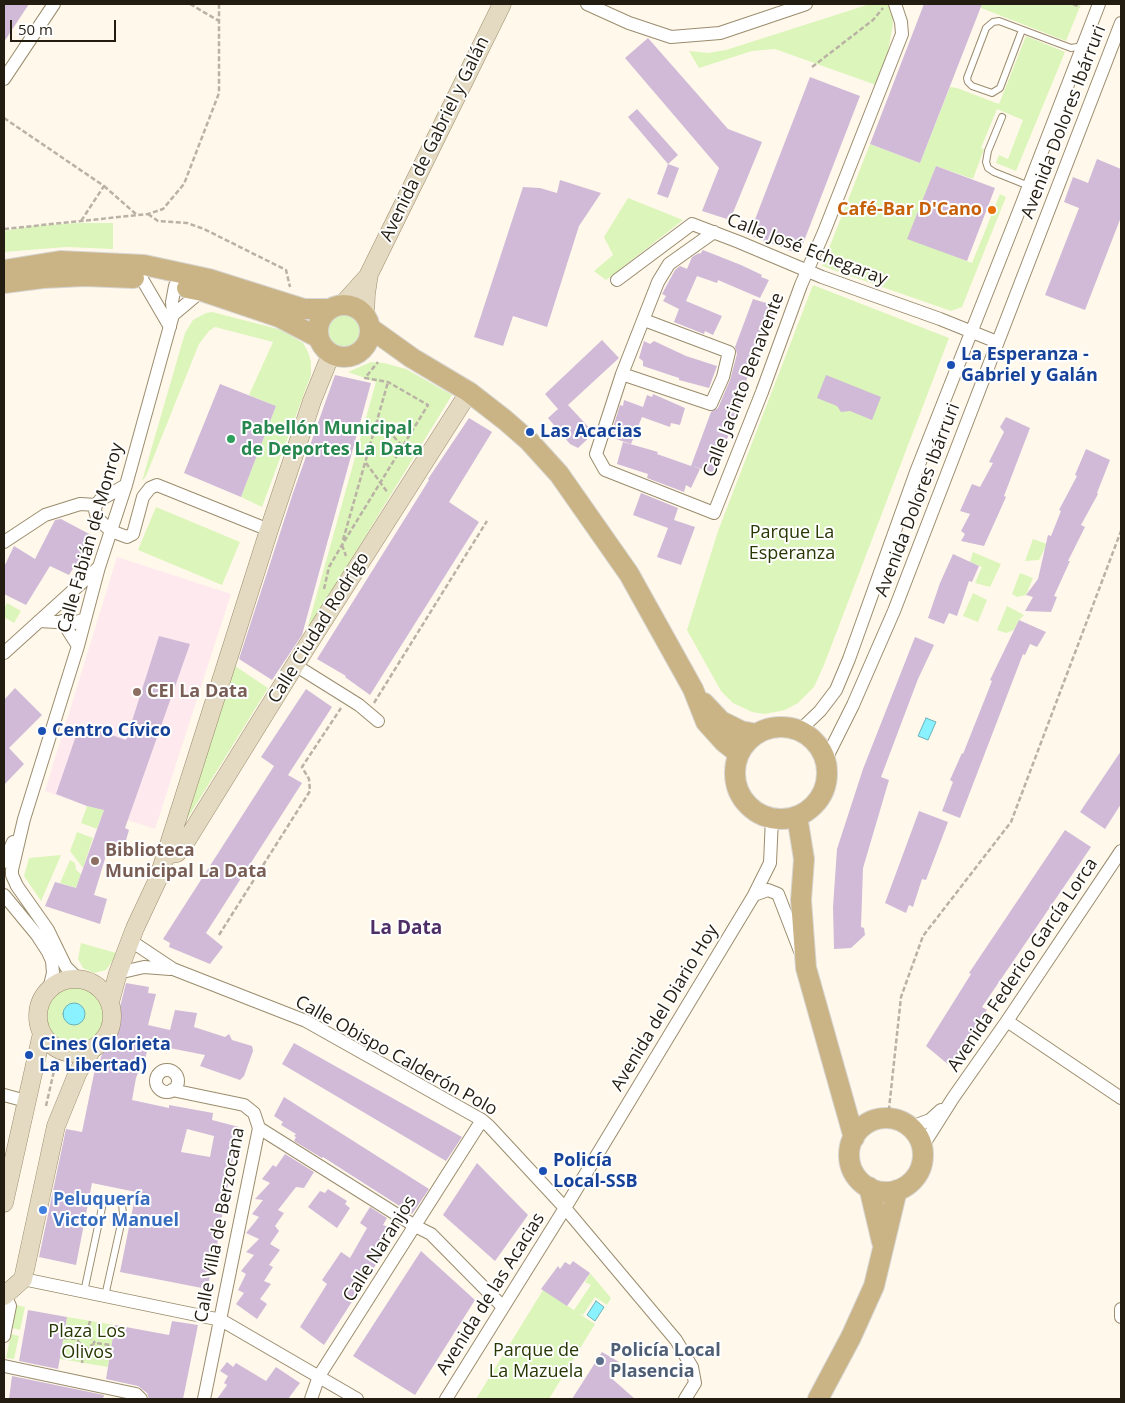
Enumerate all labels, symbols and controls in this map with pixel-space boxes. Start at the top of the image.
scale bar [12,10,119,42]
text: 50 m [18,19,53,39]
street label: Avenida Dolores Ibárruri [1017,22,1111,222]
street label: Avenida de Gabriel y Galán [376,33,494,245]
place label: Café-Bar D'Cano [837,199,982,221]
marker: Café-Bar D'Cano [986,204,998,216]
street label: Calle José Echegaray [724,209,890,291]
street label: Calle Jacinto Benavente [699,290,789,480]
place label: La Esperanza - Gabriel y Galán [961,344,1098,386]
marker: La Esperanza - Gabriel y Galán [945,359,957,371]
street label: Avenida Dolores Ibárruri [871,400,965,600]
place label: Pabellón Municipal de Deportes La Data [241,418,423,460]
place label: Las Acacias [540,421,642,443]
marker: Las Acacias [524,426,536,438]
marker: Pabellón Municipal de Deportes La Data [225,433,237,445]
street label: Calle Fabián de Monroy [53,440,129,636]
park label: Parque La Esperanza [749,522,835,564]
street label: Calle Ciudad Rodrigo [264,548,374,708]
place label: CEI La Data [147,681,248,703]
marker: CEI La Data [131,686,143,698]
place label: Centro Cívico [52,720,171,742]
marker: Centro Cívico [36,725,48,737]
place label: Biblioteca Municipal La Data [105,840,267,882]
street label: Avenida Federico García Lorca [943,854,1103,1076]
marker: Biblioteca Municipal La Data [89,855,101,867]
district label: La Data [370,918,442,940]
street label: Avenida del Diario Hoy [607,921,723,1095]
street label: Calle Obispo Calderón Polo [291,991,501,1121]
place label: Cines (Glorieta La Libertad) [39,1034,171,1076]
marker: Cines (Glorieta La Libertad) [23,1049,35,1061]
street label: Calle Villa de Berzocana [191,1126,249,1324]
place label: Policía Local-SSB [553,1150,638,1192]
marker: Policía Local-SSB [537,1165,549,1177]
place label: Peluquería Victor Manuel [53,1189,179,1232]
street label: Calle Naranjos [339,1192,421,1306]
marker: Peluquería Victor Manuel [37,1204,49,1216]
street label: Avenida de las Acacias [432,1209,550,1379]
park label: Plaza Los Olivos [48,1321,126,1364]
park label: Parque de La Mazuela [489,1340,583,1382]
place label: Policía Local Plasencia [610,1340,721,1382]
marker: Policía Local Plasencia [594,1355,606,1367]

